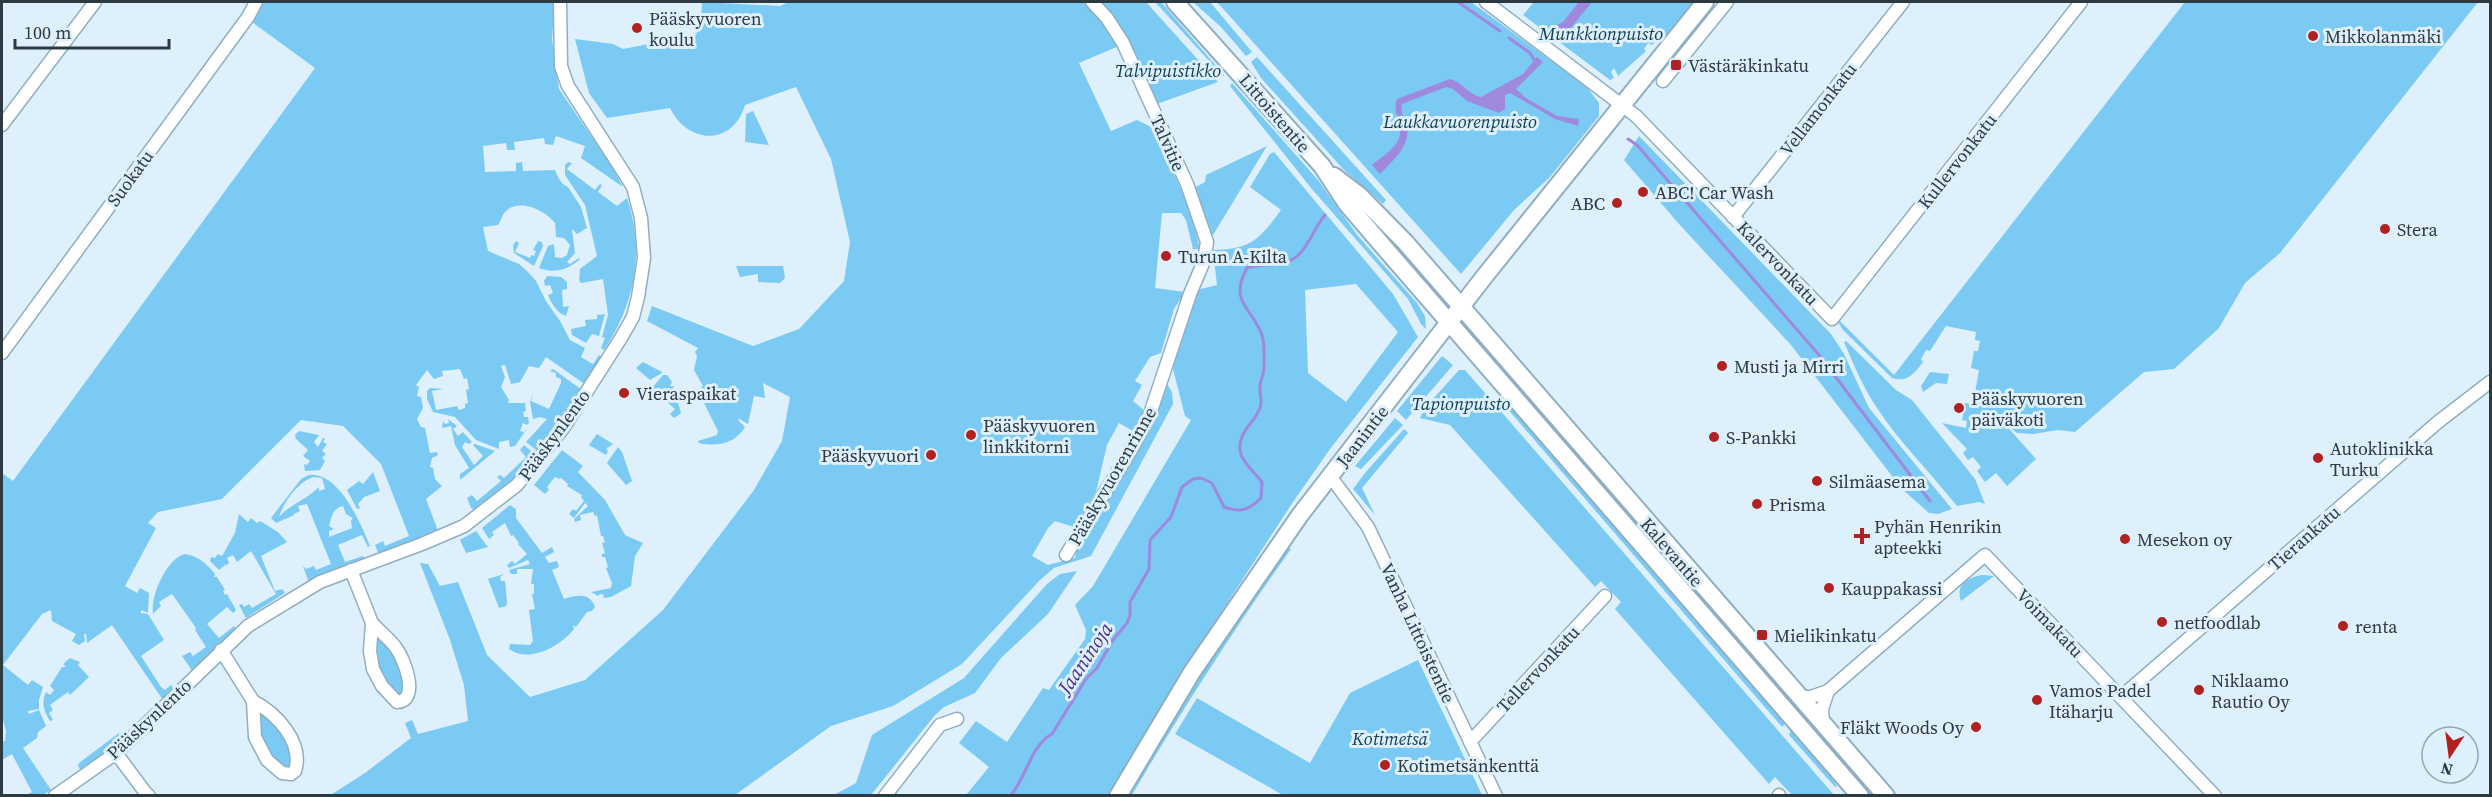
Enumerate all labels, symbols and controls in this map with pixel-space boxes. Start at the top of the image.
place label: Pääskyvuoren koulu [649,6,762,52]
scale bar [15,12,170,50]
text: 100 m [24,20,71,45]
marker: Pääskyvuoren koulu [630,21,644,35]
park label: Munkkionpuisto [1538,21,1663,46]
place label: Mikkolanmäki [2325,24,2441,49]
marker: Mikkolanmäki [2306,29,2320,43]
place label: Västäräkinkatu [1688,53,1809,78]
street label: Vellamonkatu [1774,57,1862,161]
park label: Talvipuistikko [1115,58,1221,83]
marker: Västäräkinkatu [1669,58,1683,72]
street label: Littoistentie [1234,68,1316,158]
street label: Kullervonkatu [1912,108,2002,214]
park label: Laukkavuorenpuisto [1382,109,1537,134]
street label: Talvitie [1145,111,1191,175]
street label: Suokatu [101,145,159,211]
place label: ABC! Car Wash [1655,180,1774,205]
marker: ABC! Car Wash [1636,185,1650,199]
place label: ABC [1571,191,1605,216]
marker: ABC [1610,196,1624,210]
street label: Kalervonkatu [1731,215,1825,311]
place label: Stera [2397,217,2438,242]
marker: Stera [2378,222,2392,236]
place label: Turun A-Kilta [1178,244,1288,269]
marker: Turun A-Kilta [1159,249,1173,263]
place label: Musti ja Mirri [1734,354,1844,379]
marker: Musti ja Mirri [1715,359,1729,373]
place label: Vieraspaikat [636,381,736,406]
street label: Pääskynlento [512,384,596,486]
marker: Vieraspaikat [617,386,631,400]
place label: Pääskyvuoren päiväkoti [1971,386,2084,432]
park label: Tapionpuisto [1412,391,1510,416]
street label: Jaanintie [1329,400,1394,473]
marker: Pääskyvuoren päiväkoti [1952,401,1966,415]
street label: Pääskyvuorenrinne [1062,402,1162,550]
place label: Pääskyvuoren linkkitorni [983,413,1096,459]
place label: S-Pankki [1726,425,1796,450]
marker: Pääskyvuoren linkkitorni [964,428,978,442]
marker: S-Pankki [1707,430,1721,444]
place label: Autoklinikka Turku [2330,436,2434,482]
place label: Pääskyvuori [821,443,919,468]
marker: Pääskyvuori [924,448,938,462]
marker: Autoklinikka Turku [2311,451,2325,465]
place label: Silmäasema [1829,469,1927,494]
marker: Silmäasema [1810,474,1824,488]
place label: Prisma [1769,492,1826,517]
marker: Prisma [1750,497,1764,511]
street label: Tierankatu [2263,500,2345,576]
street label: Kalevantie [1635,512,1709,592]
place label: Pyhän Henrikin apteekki [1874,514,2002,560]
place label: Mesekon oy [2137,527,2233,552]
marker: Pyhän Henrikin apteekki [1855,529,1869,543]
marker: Mesekon oy [2118,532,2132,546]
street label: Vanha Littoistentie [1375,559,1461,707]
place label: Kauppakassi [1841,576,1942,601]
marker: Kauppakassi [1822,581,1836,595]
street label: Voimakatu [2011,583,2089,663]
place label: netfoodlab [2174,610,2261,635]
place label: renta [2355,614,2398,639]
marker: netfoodlab [2155,615,2169,629]
water label: Jaaninoja [1049,616,1120,702]
marker: renta [2336,619,2350,633]
street label: Tellervonkatu [1491,620,1585,718]
place label: Mielikinkatu [1774,623,1877,648]
marker: Mielikinkatu [1755,628,1769,642]
place label: Niklaamo Rautio Oy [2211,668,2290,714]
street label: Pääskynlento [101,673,197,765]
place label: Vamos Padel Itäharju [2049,678,2151,724]
marker: Niklaamo Rautio Oy [2192,683,2206,697]
marker: Vamos Padel Itäharju [2030,693,2044,707]
place label: Fläkt Woods Oy [1840,715,1965,740]
marker: Fläkt Woods Oy [1969,720,1983,734]
north arrow [2420,725,2480,785]
park label: Kotimetsä [1351,726,1428,751]
place label: Kotimetsänkenttä [1397,753,1540,778]
marker: Kotimetsänkenttä [1378,758,1392,772]
text: N [2438,758,2455,782]

